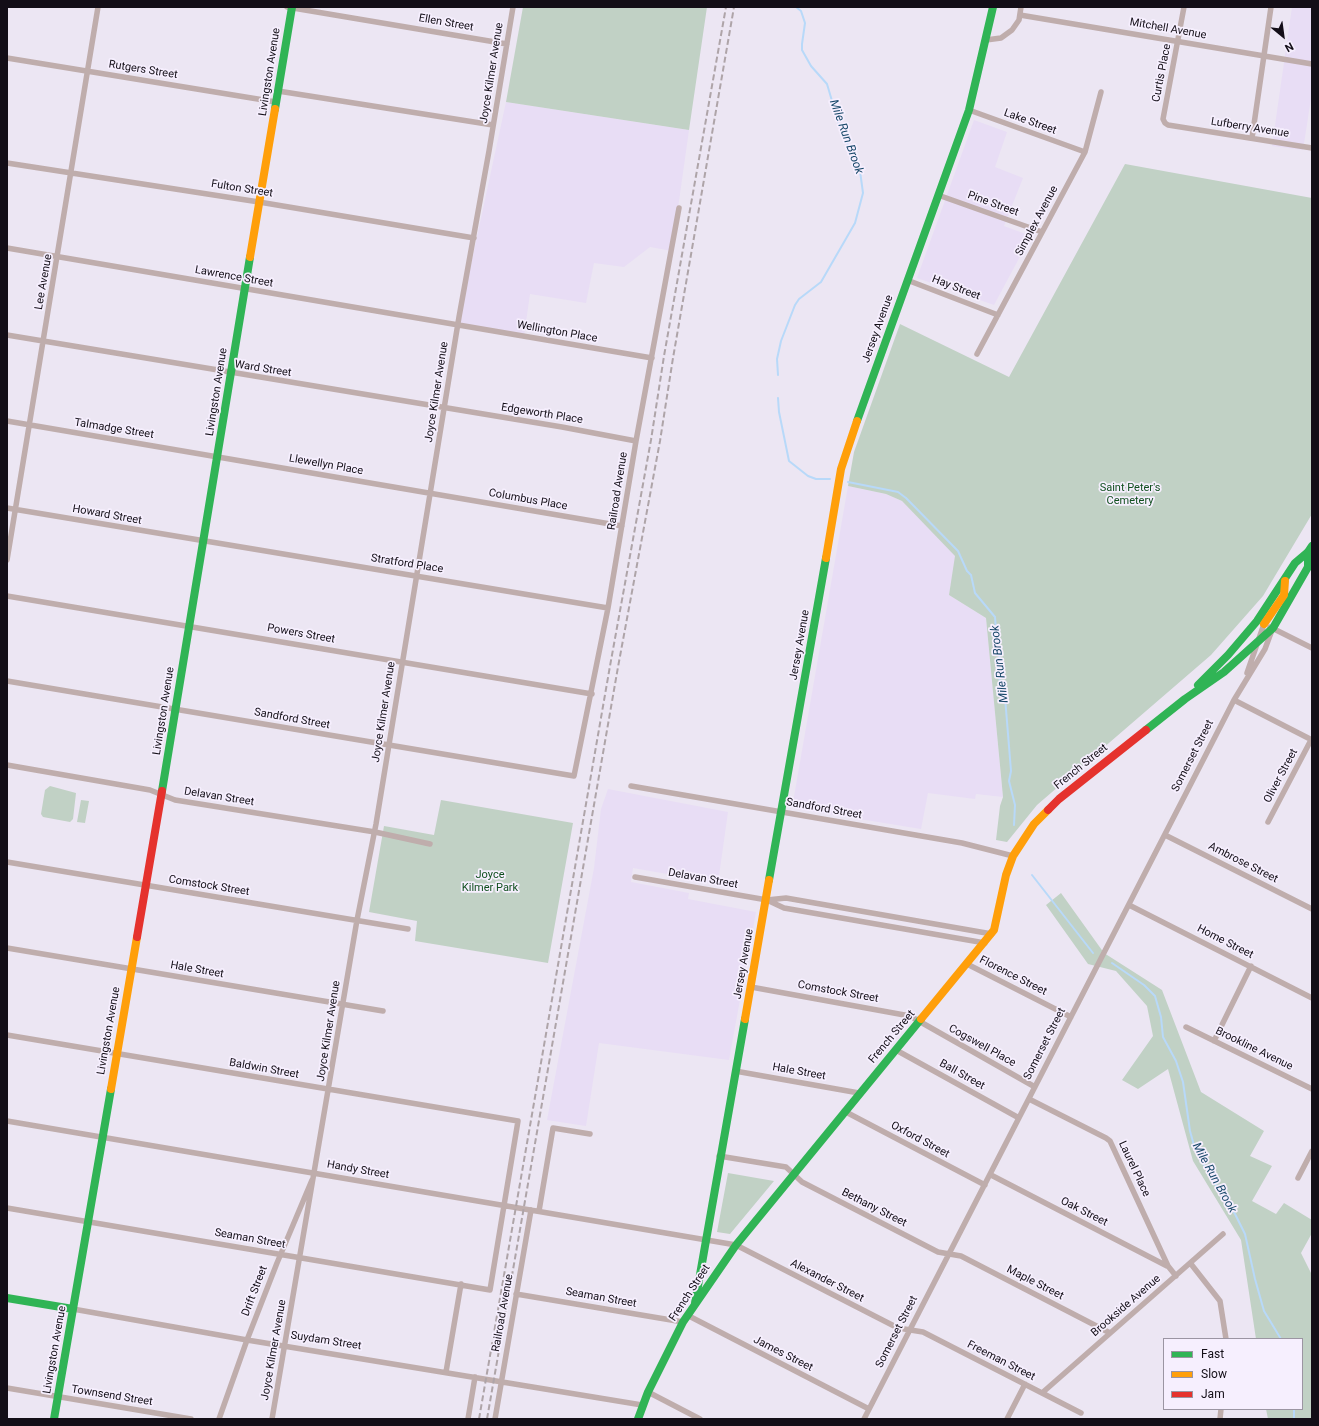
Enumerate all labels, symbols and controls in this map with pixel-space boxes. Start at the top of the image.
street label: Ellen Street [418,12,474,34]
street label: Mitchell Avenue [1129,16,1207,42]
north arrow [1263,16,1303,56]
street label: Joyce Kilmer Avenue [478,22,506,124]
street label: Livingston Avenue [257,27,283,117]
text: N [1283,39,1296,54]
street label: Curtis Place [1150,43,1174,103]
street label: Rutgers Street [108,58,178,82]
water label: Mile Run Brook [826,98,866,176]
street label: Lake Street [1002,106,1058,138]
street label: Lufberry Avenue [1210,115,1290,141]
street label: Fulton Street [210,178,274,200]
street label: Simplex Avenue [1013,184,1061,258]
street label: Pine Street [966,189,1020,219]
street label: Lee Avenue [33,253,55,311]
street label: Lawrence Street [194,264,274,290]
street label: Hay Street [930,273,982,303]
street label: Jersey Avenue [860,293,896,365]
street label: Wellington Place [516,318,598,346]
street label: Joyce Kilmer Avenue [423,341,451,443]
street label: Livingston Avenue [204,347,230,437]
street label: Ward Street [234,358,292,380]
street label: Edgeworth Place [500,401,584,427]
street label: Talmadge Street [73,416,155,442]
street label: Railroad Avenue [605,451,631,531]
street label: Llewellyn Place [288,452,364,478]
park label: Saint Peter's Cemetery [1100,481,1160,507]
street label: Columbus Place [488,487,568,513]
street label: Howard Street [71,502,143,528]
street label: Stratford Place [370,552,444,576]
street label: Jersey Avenue [787,609,813,681]
street label: Powers Street [266,622,336,646]
water label: Mile Run Brook [988,624,1012,704]
street label: Joyce Kilmer Avenue [370,661,398,763]
street label: Livingston Avenue [151,666,177,756]
street label: Sandford Street [253,706,331,732]
street label: Somerset Street [1169,718,1217,794]
street label: French Street [1052,741,1110,793]
street label: Oliver Street [1261,747,1301,805]
street label: Delavan Street [183,785,255,809]
street label: Sandford Street [785,796,863,822]
street label: Ambrose Street [1206,840,1280,886]
street label: Delavan Street [667,866,739,892]
park label: Joyce Kilmer Park [462,868,518,894]
street label: Comstock Street [168,873,250,899]
street label: Home Street [1195,922,1255,962]
street label: Jersey Avenue [731,928,757,1000]
street label: Florence Street [977,953,1049,999]
street label: Hale Street [169,959,225,981]
street label: Comstock Street [797,978,879,1006]
street label: Joyce Kilmer Avenue [315,980,343,1082]
street label: Livingston Avenue [95,986,123,1076]
street label: Somerset Street [1021,1006,1069,1082]
street label: French Street [866,1008,918,1066]
street label: Cogswell Place [946,1022,1018,1070]
street label: Brookline Avenue [1213,1025,1295,1073]
street label: Baldwin Street [228,1056,300,1082]
street label: Ball Street [937,1057,987,1093]
street label: Hale Street [771,1061,827,1083]
street label: Oxford Street [888,1119,952,1161]
street label: Laurel Place [1115,1139,1153,1199]
water label: Mile Run Brook [1189,1140,1239,1216]
street label: Handy Street [326,1158,390,1182]
street label: Bethany Street [839,1186,909,1230]
street label: Oak Street [1058,1195,1110,1229]
street label: Seaman Street [213,1226,287,1252]
street label: Alexander Street [788,1257,866,1305]
street label: French Street [667,1262,713,1324]
street label: Maple Street [1004,1263,1066,1303]
street label: Drift Street [239,1264,271,1318]
street label: Brookside Avenue [1089,1272,1163,1340]
street label: Railroad Avenue [490,1273,516,1353]
street label: Seaman Street [564,1285,638,1311]
street label: Somerset Street [873,1294,921,1370]
street label: Joyce Kilmer Avenue [259,1299,289,1401]
street label: Livingston Avenue [41,1305,69,1395]
street label: Suydam Street [290,1329,362,1353]
street label: James Street [751,1333,815,1375]
street label: Freeman Street [965,1338,1037,1384]
legend [1163,1338,1303,1410]
text: Fast [1201,1347,1224,1361]
text: Slow [1201,1367,1227,1381]
street label: Townsend Street [70,1383,154,1409]
text: Jam [1201,1387,1225,1401]

